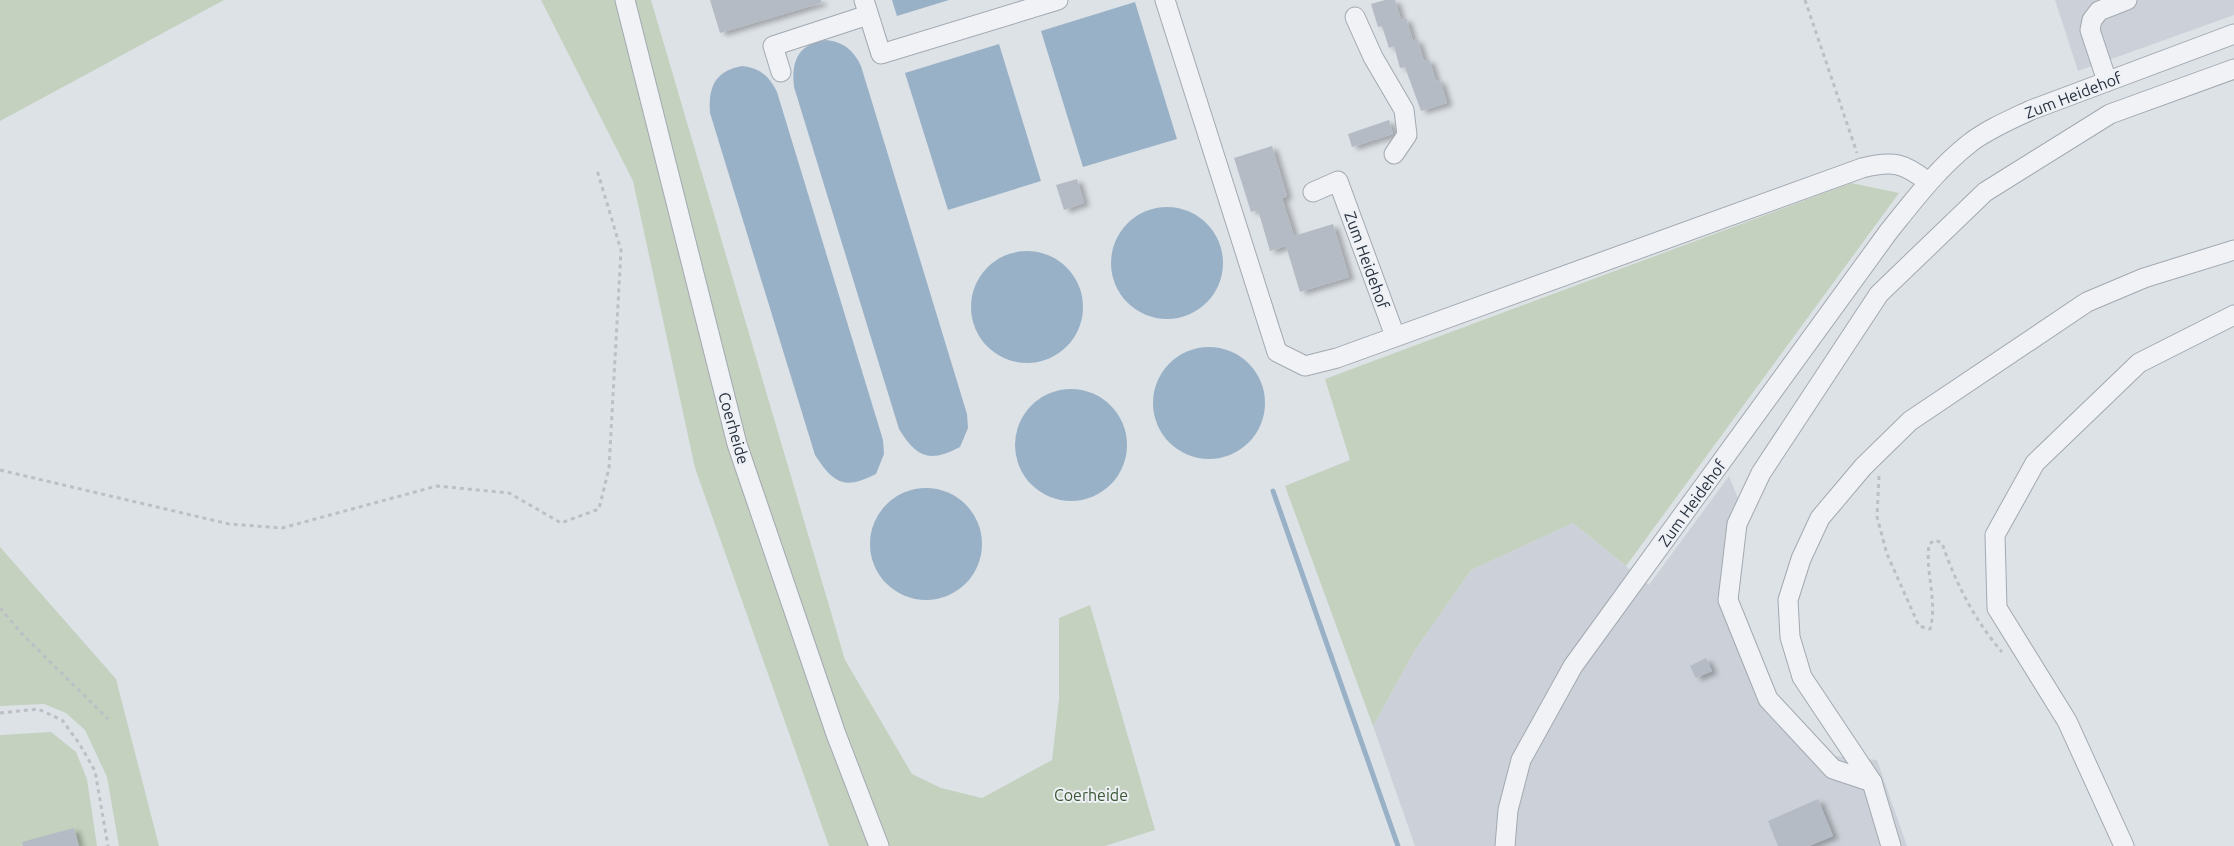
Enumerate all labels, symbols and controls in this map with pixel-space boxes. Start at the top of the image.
street label: Zum Heidehof [2022,68,2125,122]
street label: Zum Heidehof [1341,209,1393,312]
street label: Coerheide [715,390,753,466]
street label: Zum Heidehof [1655,456,1730,550]
park label: Coerheide [1054,786,1128,804]

